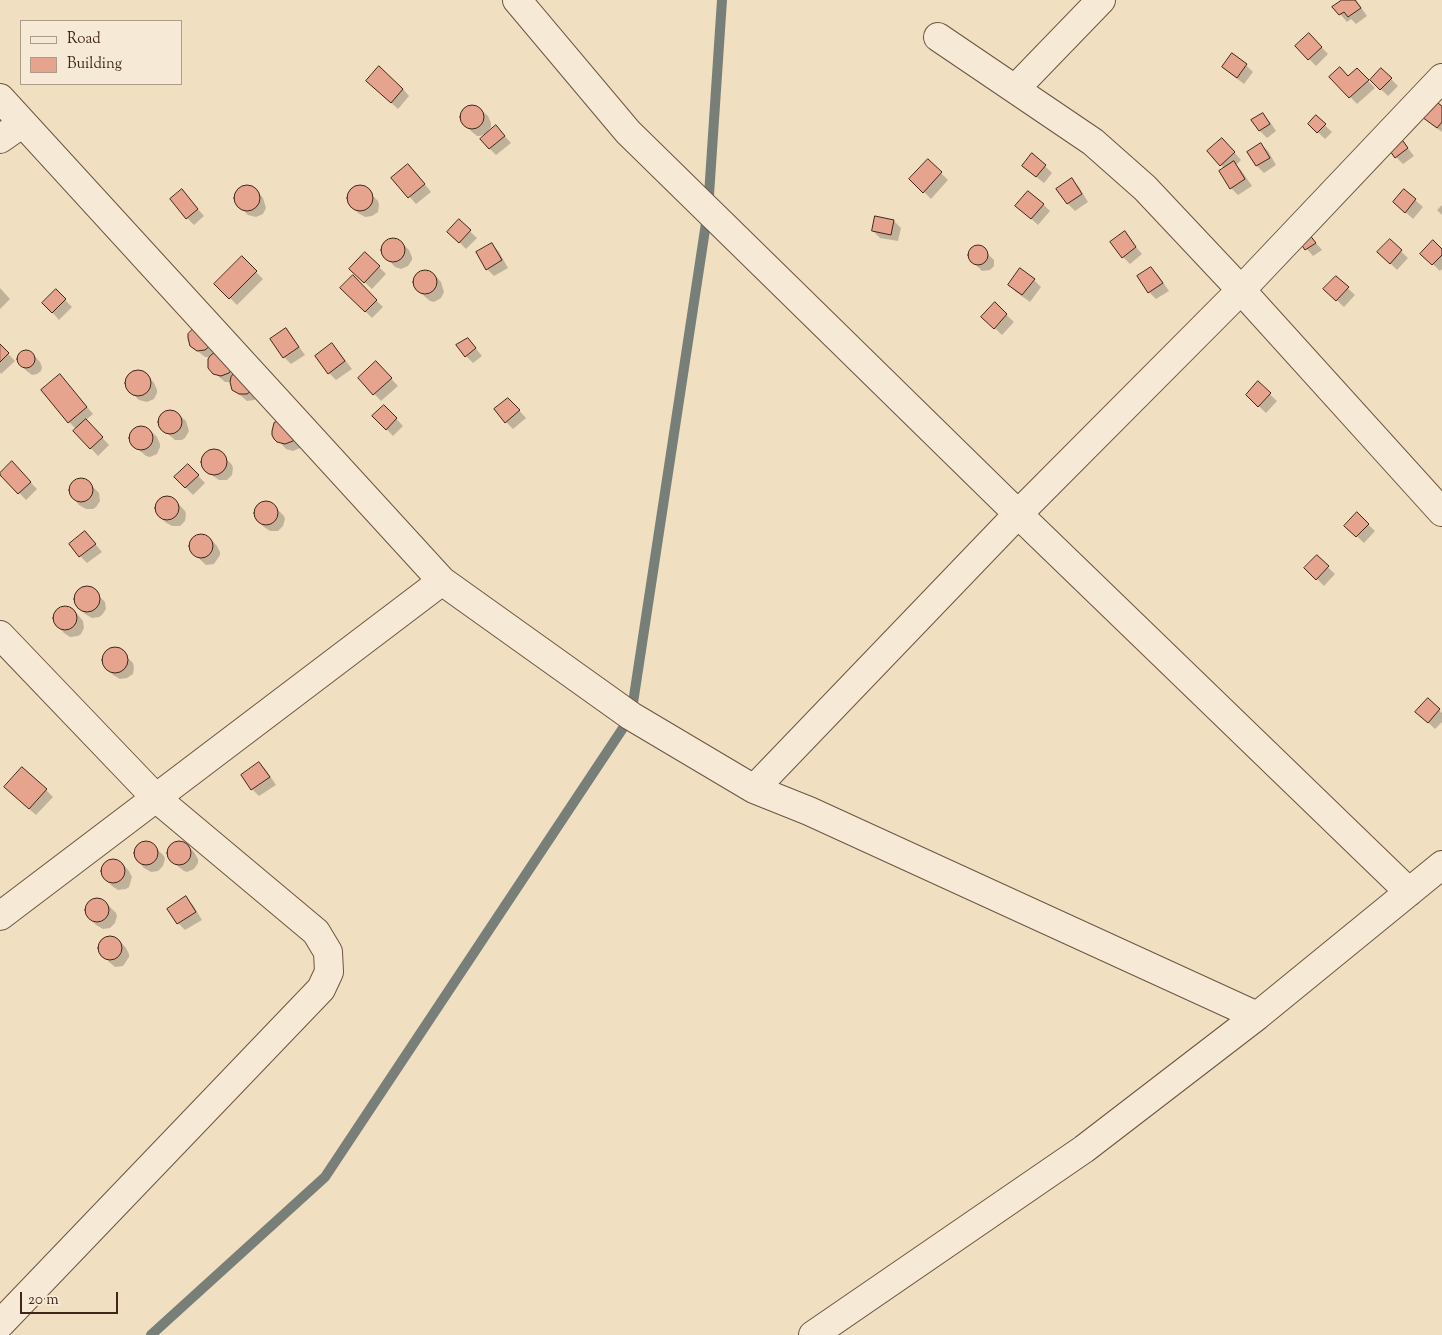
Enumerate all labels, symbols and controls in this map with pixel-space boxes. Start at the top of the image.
legend [20,20,182,85]
text: Road [67,29,101,50]
text: Building [67,54,122,75]
scale bar [22,1282,120,1314]
text: 20 m [28,1290,59,1311]

